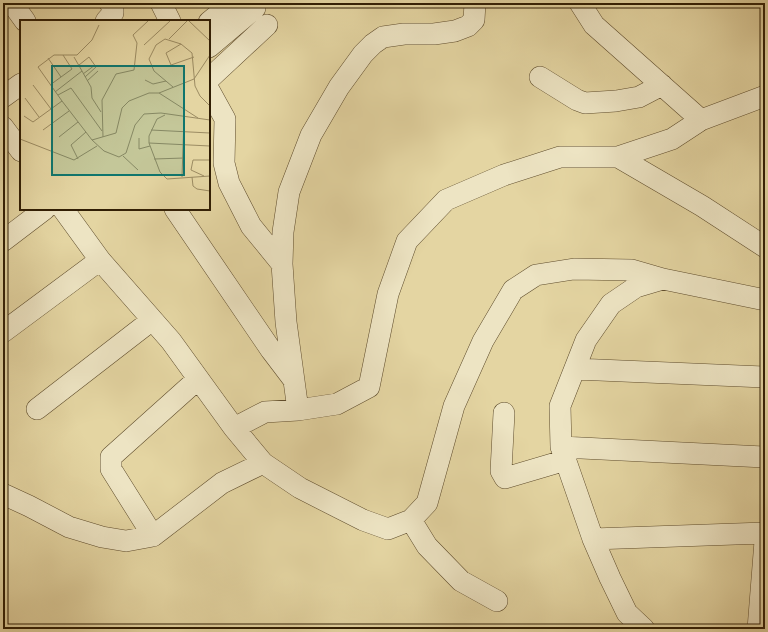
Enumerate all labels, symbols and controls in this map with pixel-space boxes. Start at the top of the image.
inset map [20,20,210,210]

